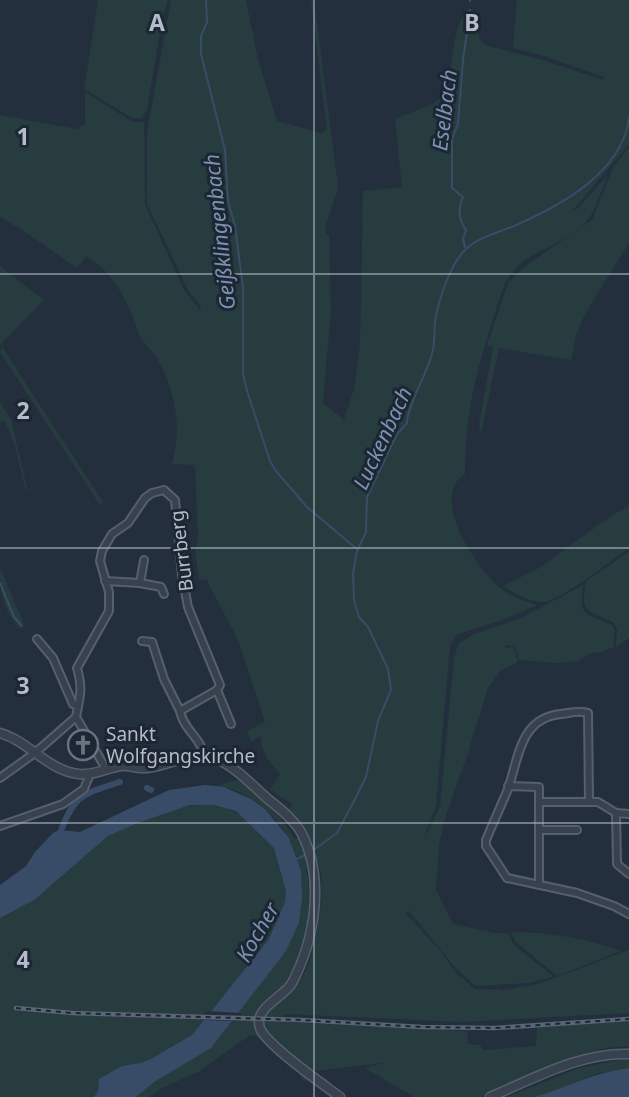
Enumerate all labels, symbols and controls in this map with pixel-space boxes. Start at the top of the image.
text: A [149,6,165,38]
text: B [464,6,480,38]
water label: Eselbach [425,68,463,152]
text: 1 [16,120,30,152]
water label: Geißklingenbach [197,153,241,311]
water label: Luckenbach [346,382,418,494]
text: 2 [16,394,30,426]
street label: Burrberg [163,509,199,593]
text: 3 [16,669,30,701]
place label: Sankt Wolfgangskirche [106,721,255,769]
church icon: Sankt Wolfgangskirche [66,728,100,762]
water label: Kocher [229,896,286,967]
text: 4 [16,943,30,975]

